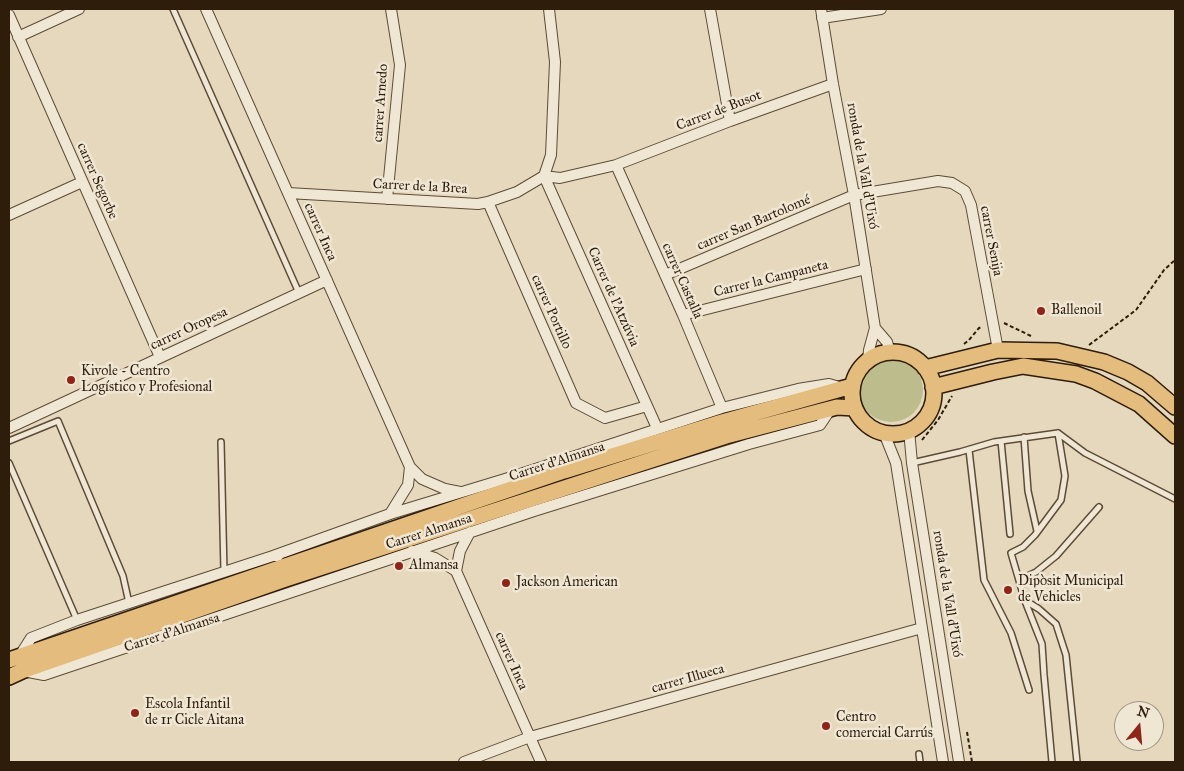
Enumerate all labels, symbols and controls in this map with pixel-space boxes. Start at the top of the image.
street label: carrer Arnedo [370,63,392,143]
street label: Carrer de Busot [674,87,764,135]
street label: ronda de la Vall d'Uixó [843,101,881,231]
street label: carrer Segorbe [73,140,121,222]
street label: Carrer de la Brea [372,176,468,198]
street label: carrer San Bartolomé [695,191,813,255]
street label: carrer Inca [300,200,340,264]
street label: carrer Senija [976,205,1006,277]
street label: carrer Castalla [658,240,706,322]
street label: Carrer de l'Atzúvia [584,245,642,349]
street label: Carrer la Campaneta [712,257,830,301]
street label: carrer Portillo [527,272,575,352]
place label: Ballenoil [1051,303,1102,319]
street label: carrer Oropesa [148,304,230,354]
marker: Ballenoil [1035,305,1047,317]
place label: Kivole - Centro Logístico y Profesional [81,364,212,397]
marker: Kivole - Centro Logístico y Profesional [65,374,77,386]
street label: Carrer d'Almansa [507,439,607,485]
street label: Carrer Almansa [384,510,474,554]
street label: ronda de la Vall d'Uixó [929,529,965,659]
place label: Almansa [409,558,458,574]
marker: Almansa [393,560,405,572]
place label: Dipòsit Municipal de Vehicles [1018,574,1124,606]
place label: Jackson American [516,575,618,591]
marker: Jackson American [500,577,512,589]
marker: Dipòsit Municipal de Vehicles [1002,584,1014,596]
street label: Carrer d'Almansa [122,610,222,656]
street label: carrer Inca [491,629,531,693]
street label: carrer Illueca [650,661,726,697]
place label: Escola Infantil de 1r Cicle Aitana [145,697,244,730]
north arrow [1114,701,1164,751]
text: N [1135,702,1151,722]
marker: Escola Infantil de 1r Cicle Aitana [129,707,141,719]
place label: Centro comercial Carrús [836,710,933,742]
marker: Centro comercial Carrús [820,720,832,732]

